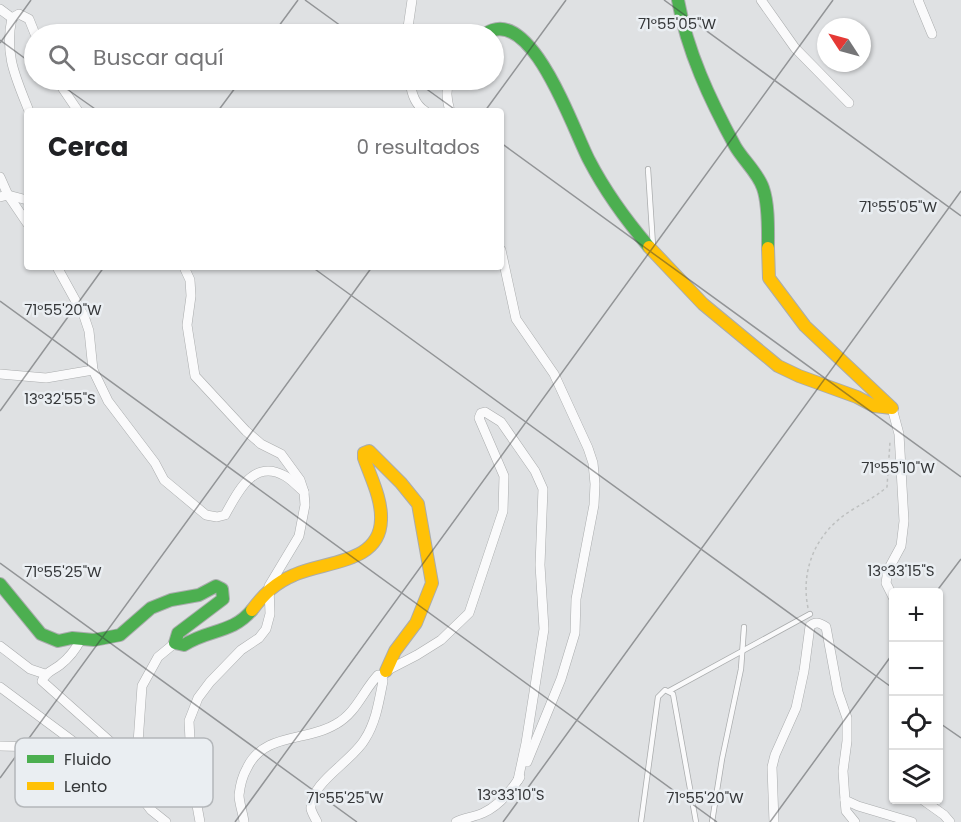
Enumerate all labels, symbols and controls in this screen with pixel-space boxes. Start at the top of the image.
text: 71°55'05"W [638,13,716,34]
north arrow [817,18,871,72]
search box [24,24,504,90]
icon: search [45,41,78,74]
text: Buscar aquí [93,42,224,73]
text: Cerca [48,129,128,165]
text: 0 resultados [357,133,480,161]
text: 71°55'05"W [859,196,937,217]
text: 71°55'20"W [24,299,102,320]
text: 13°32'55"S [24,388,96,409]
text: 71°55'10"W [861,457,935,478]
text: 13°33'15"S [867,560,935,581]
text: 71°55'25"W [24,561,102,582]
map controls [889,588,943,804]
button: + [889,588,943,642]
button: − [889,642,943,696]
button: locate [889,696,943,750]
legend [15,738,213,807]
text: Fluido [64,748,111,771]
button: layers [889,750,943,804]
text: Lento [64,775,107,798]
text: 13°33'10"S [477,784,545,805]
text: 71°55'25"W [306,787,384,808]
text: 71°55'20"W [666,787,744,808]

